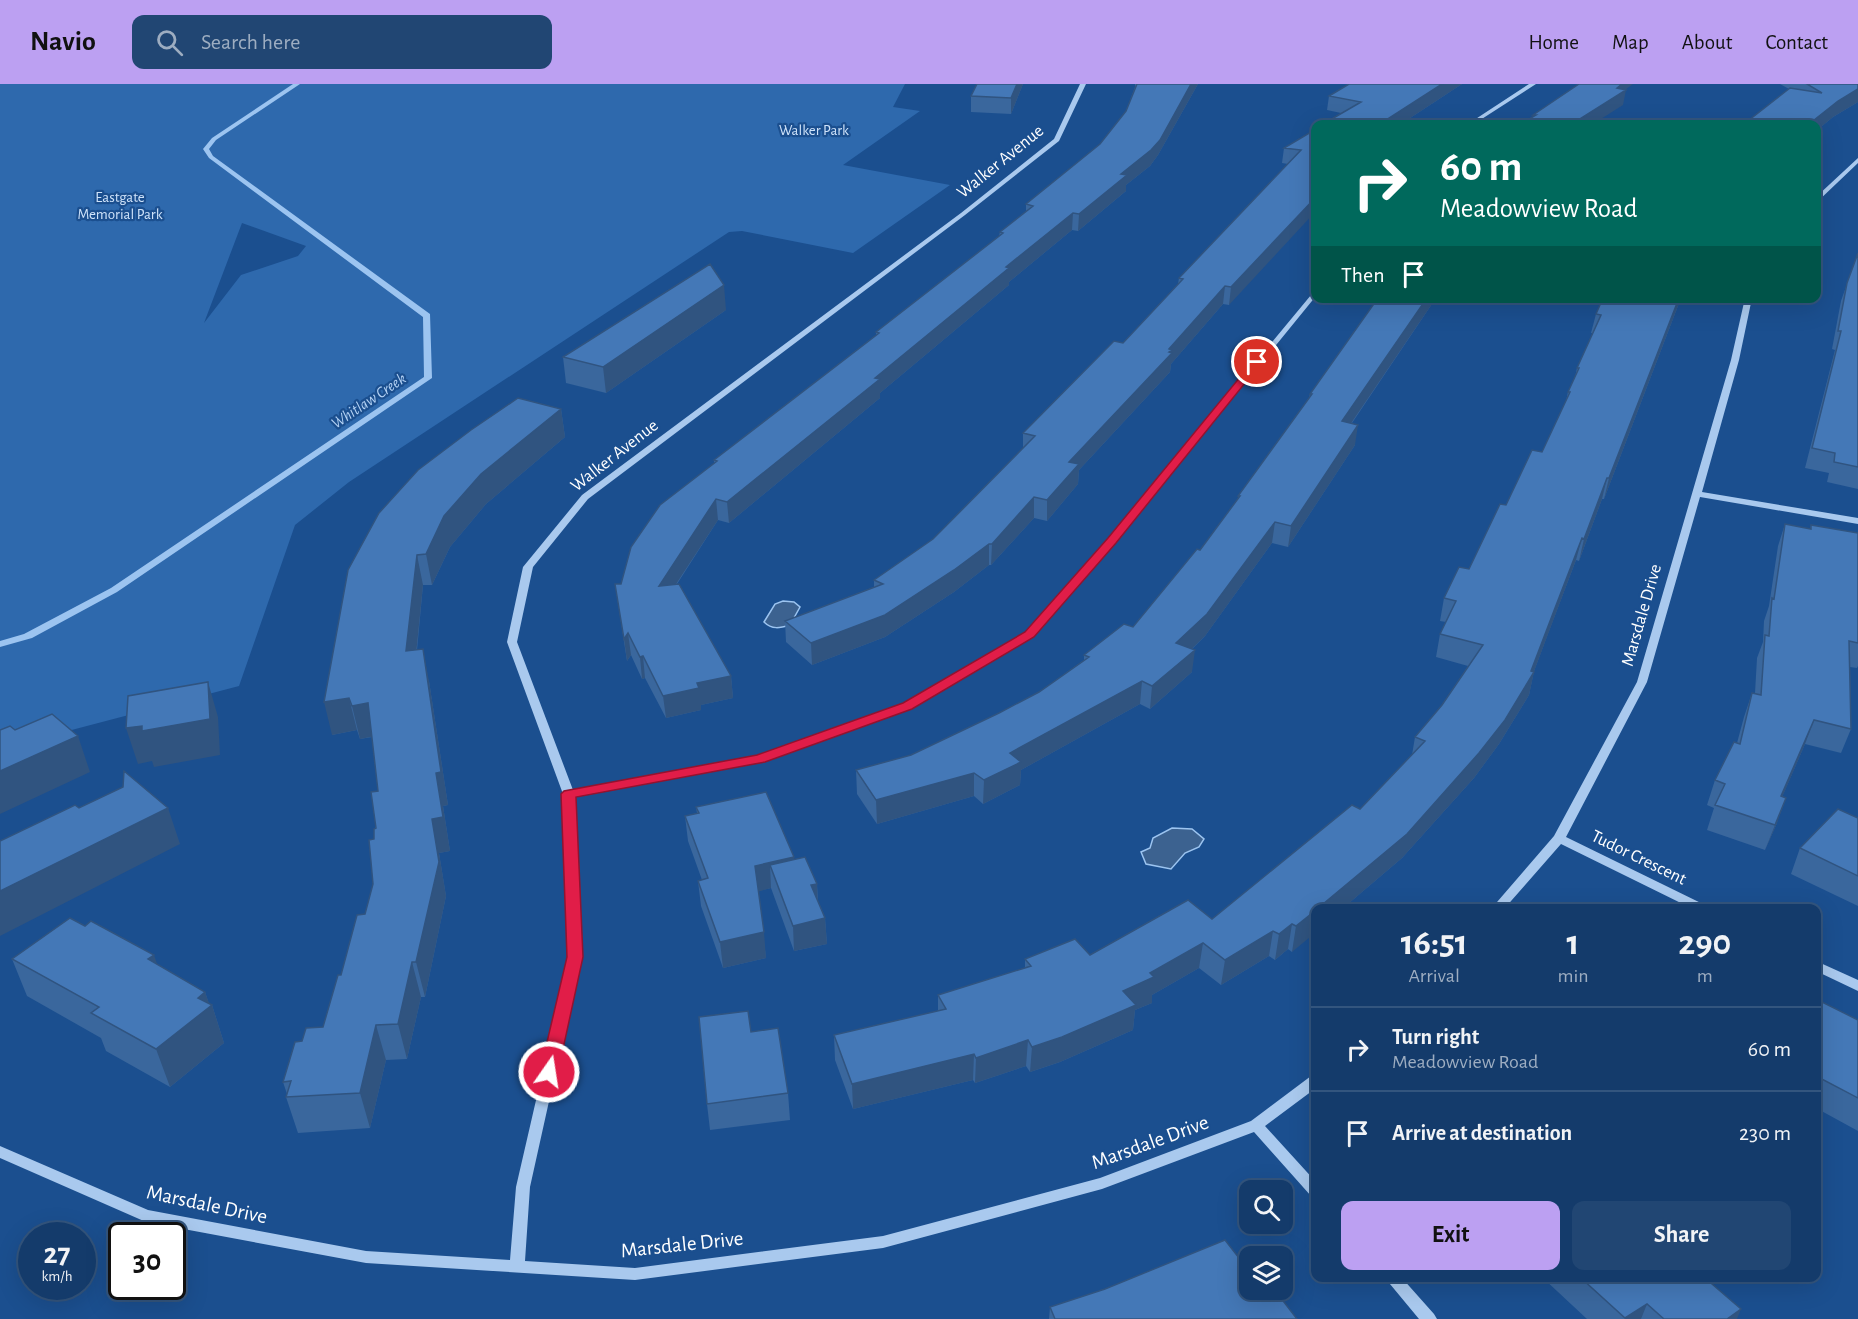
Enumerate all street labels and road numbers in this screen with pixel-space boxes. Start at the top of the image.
street label: Walker Avenue [954,122,1047,202]
street label: Walker Avenue [568,416,662,495]
street label: Marsdale Drive [1619,562,1665,668]
street label: Tudor Crescent [1588,827,1689,889]
street label: Marsdale Drive [1089,1112,1212,1173]
street label: Marsdale Drive [145,1181,269,1228]
street label: Marsdale Drive [620,1228,744,1261]

